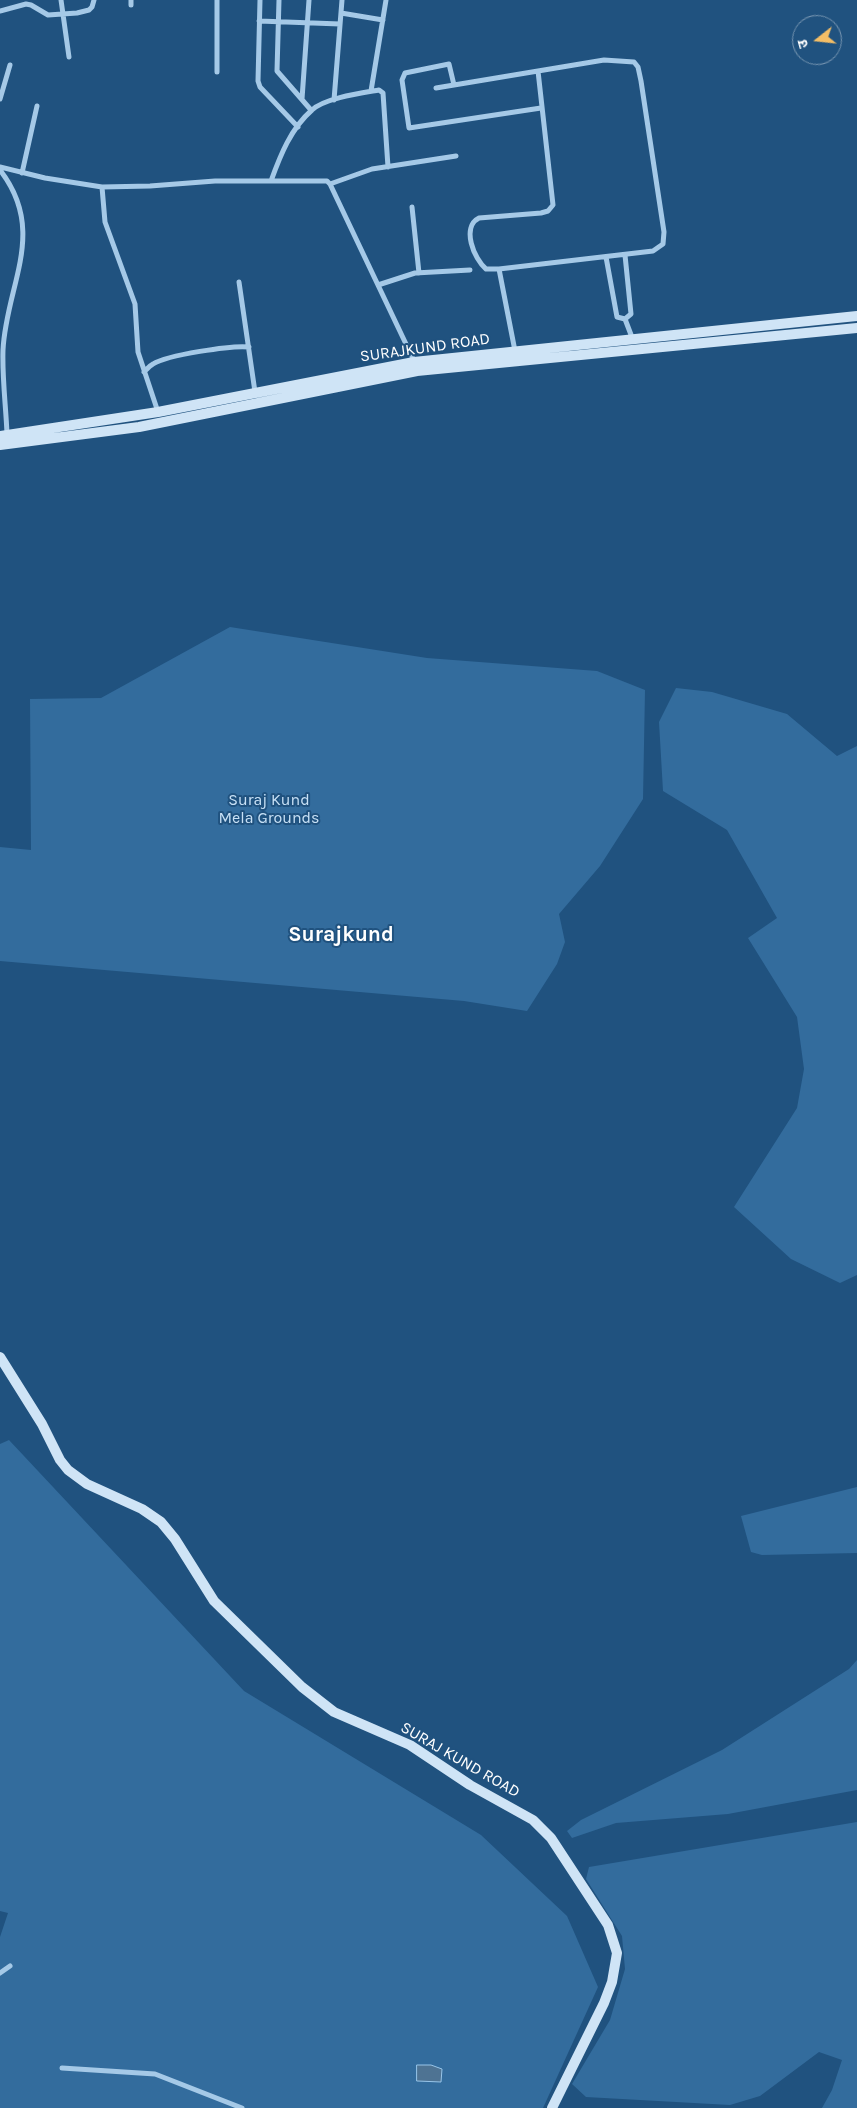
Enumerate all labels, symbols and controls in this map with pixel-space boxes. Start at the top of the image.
north arrow [792,15,842,65]
text: उ [794,38,812,50]
street label: SURAJKUND ROAD [359,329,491,367]
park label: Suraj Kund Mela Grounds [219,790,319,828]
district label: Surajkund [288,922,394,948]
street label: SURAJ KUND ROAD [397,1718,523,1802]

